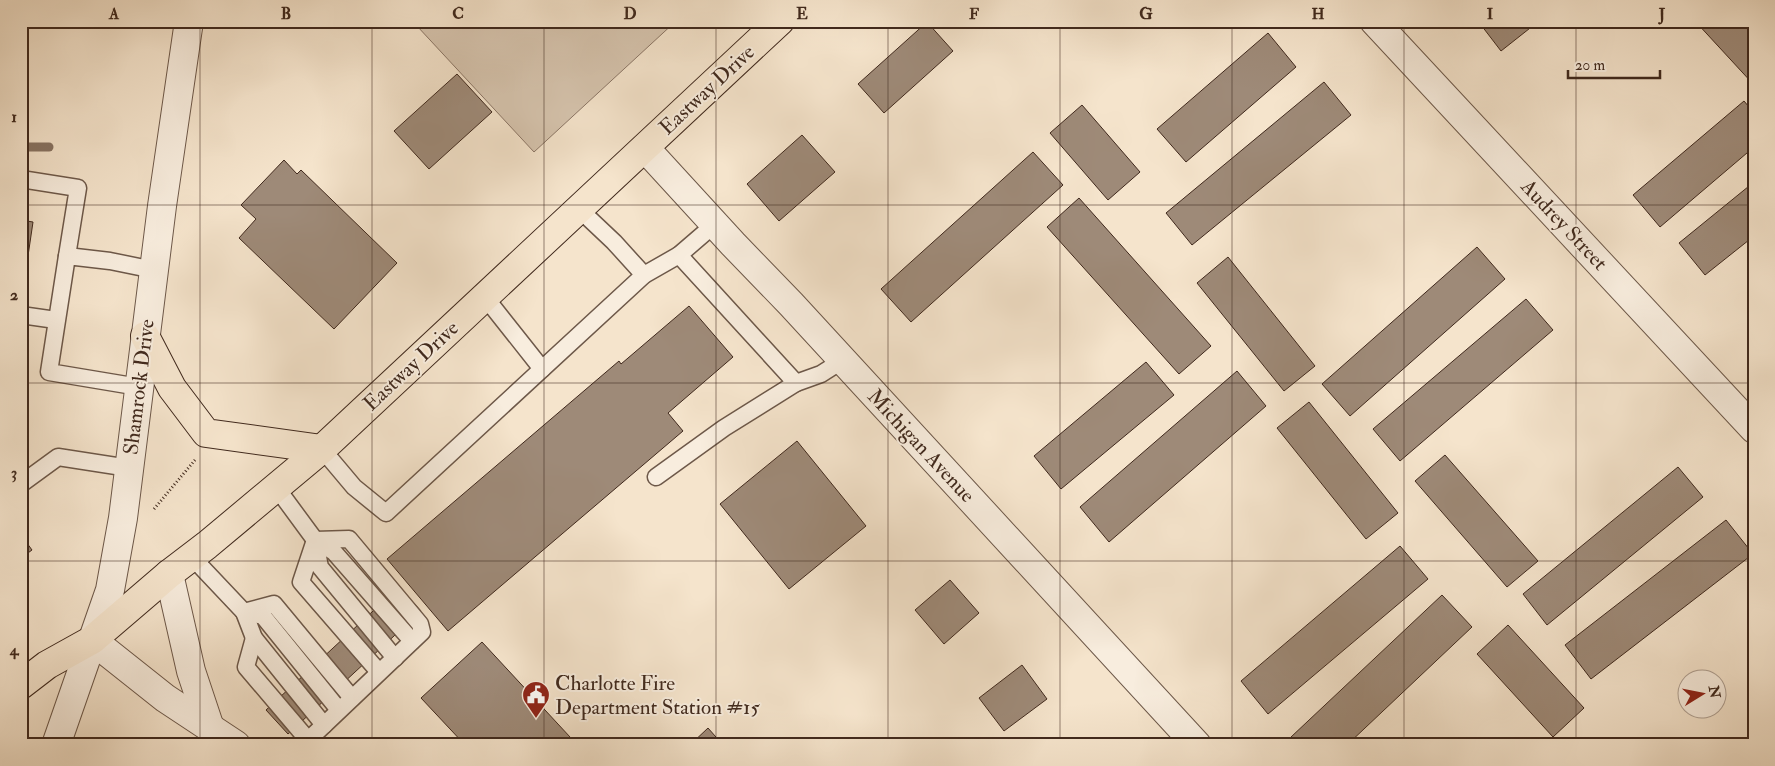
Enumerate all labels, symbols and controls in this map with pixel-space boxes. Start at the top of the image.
text: A [108,4,120,24]
text: B [281,4,291,24]
text: C [452,4,464,24]
text: D [623,4,637,24]
text: E [796,4,808,24]
text: F [969,4,979,24]
text: G [1139,4,1153,24]
text: H [1311,4,1325,24]
text: I [1487,4,1494,24]
text: J [1658,4,1666,25]
street label: Eastway Drive [654,39,761,141]
scale bar [1568,48,1660,80]
text: 20 m [1575,56,1605,75]
text: 1 [11,107,17,127]
street label: Audrey Street [1514,173,1613,276]
text: 2 [10,285,18,305]
street label: Eastway Drive [358,315,465,417]
street label: Shamrock Drive [117,317,161,456]
street label: Michigan Avenue [861,383,981,509]
text: 3 [11,463,17,483]
text: 4 [9,640,20,660]
north arrow [1678,668,1728,718]
place label: Charlotte Fire Department Station #15 [555,670,761,721]
public building icon: Charlotte Fire Department Station #15 [521,680,551,719]
text: N [1705,683,1724,700]

